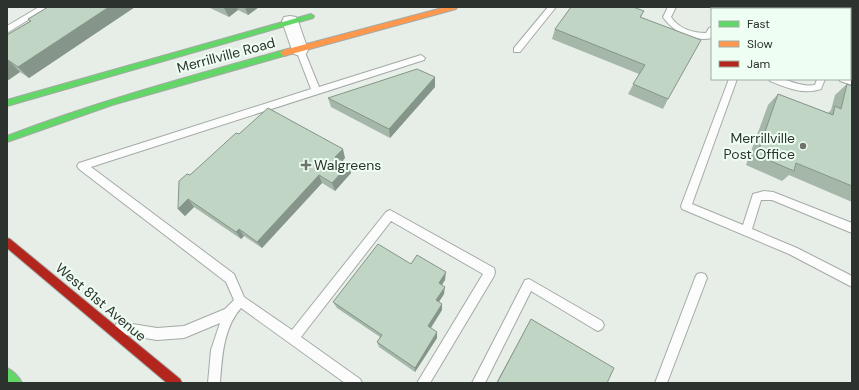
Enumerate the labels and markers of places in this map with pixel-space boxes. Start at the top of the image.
place label: Merrillville Post Office [724,129,795,163]
marker: Merrillville Post Office [798,141,808,151]
place label: Walgreens [314,156,381,174]
marker: Walgreens [301,160,311,170]

